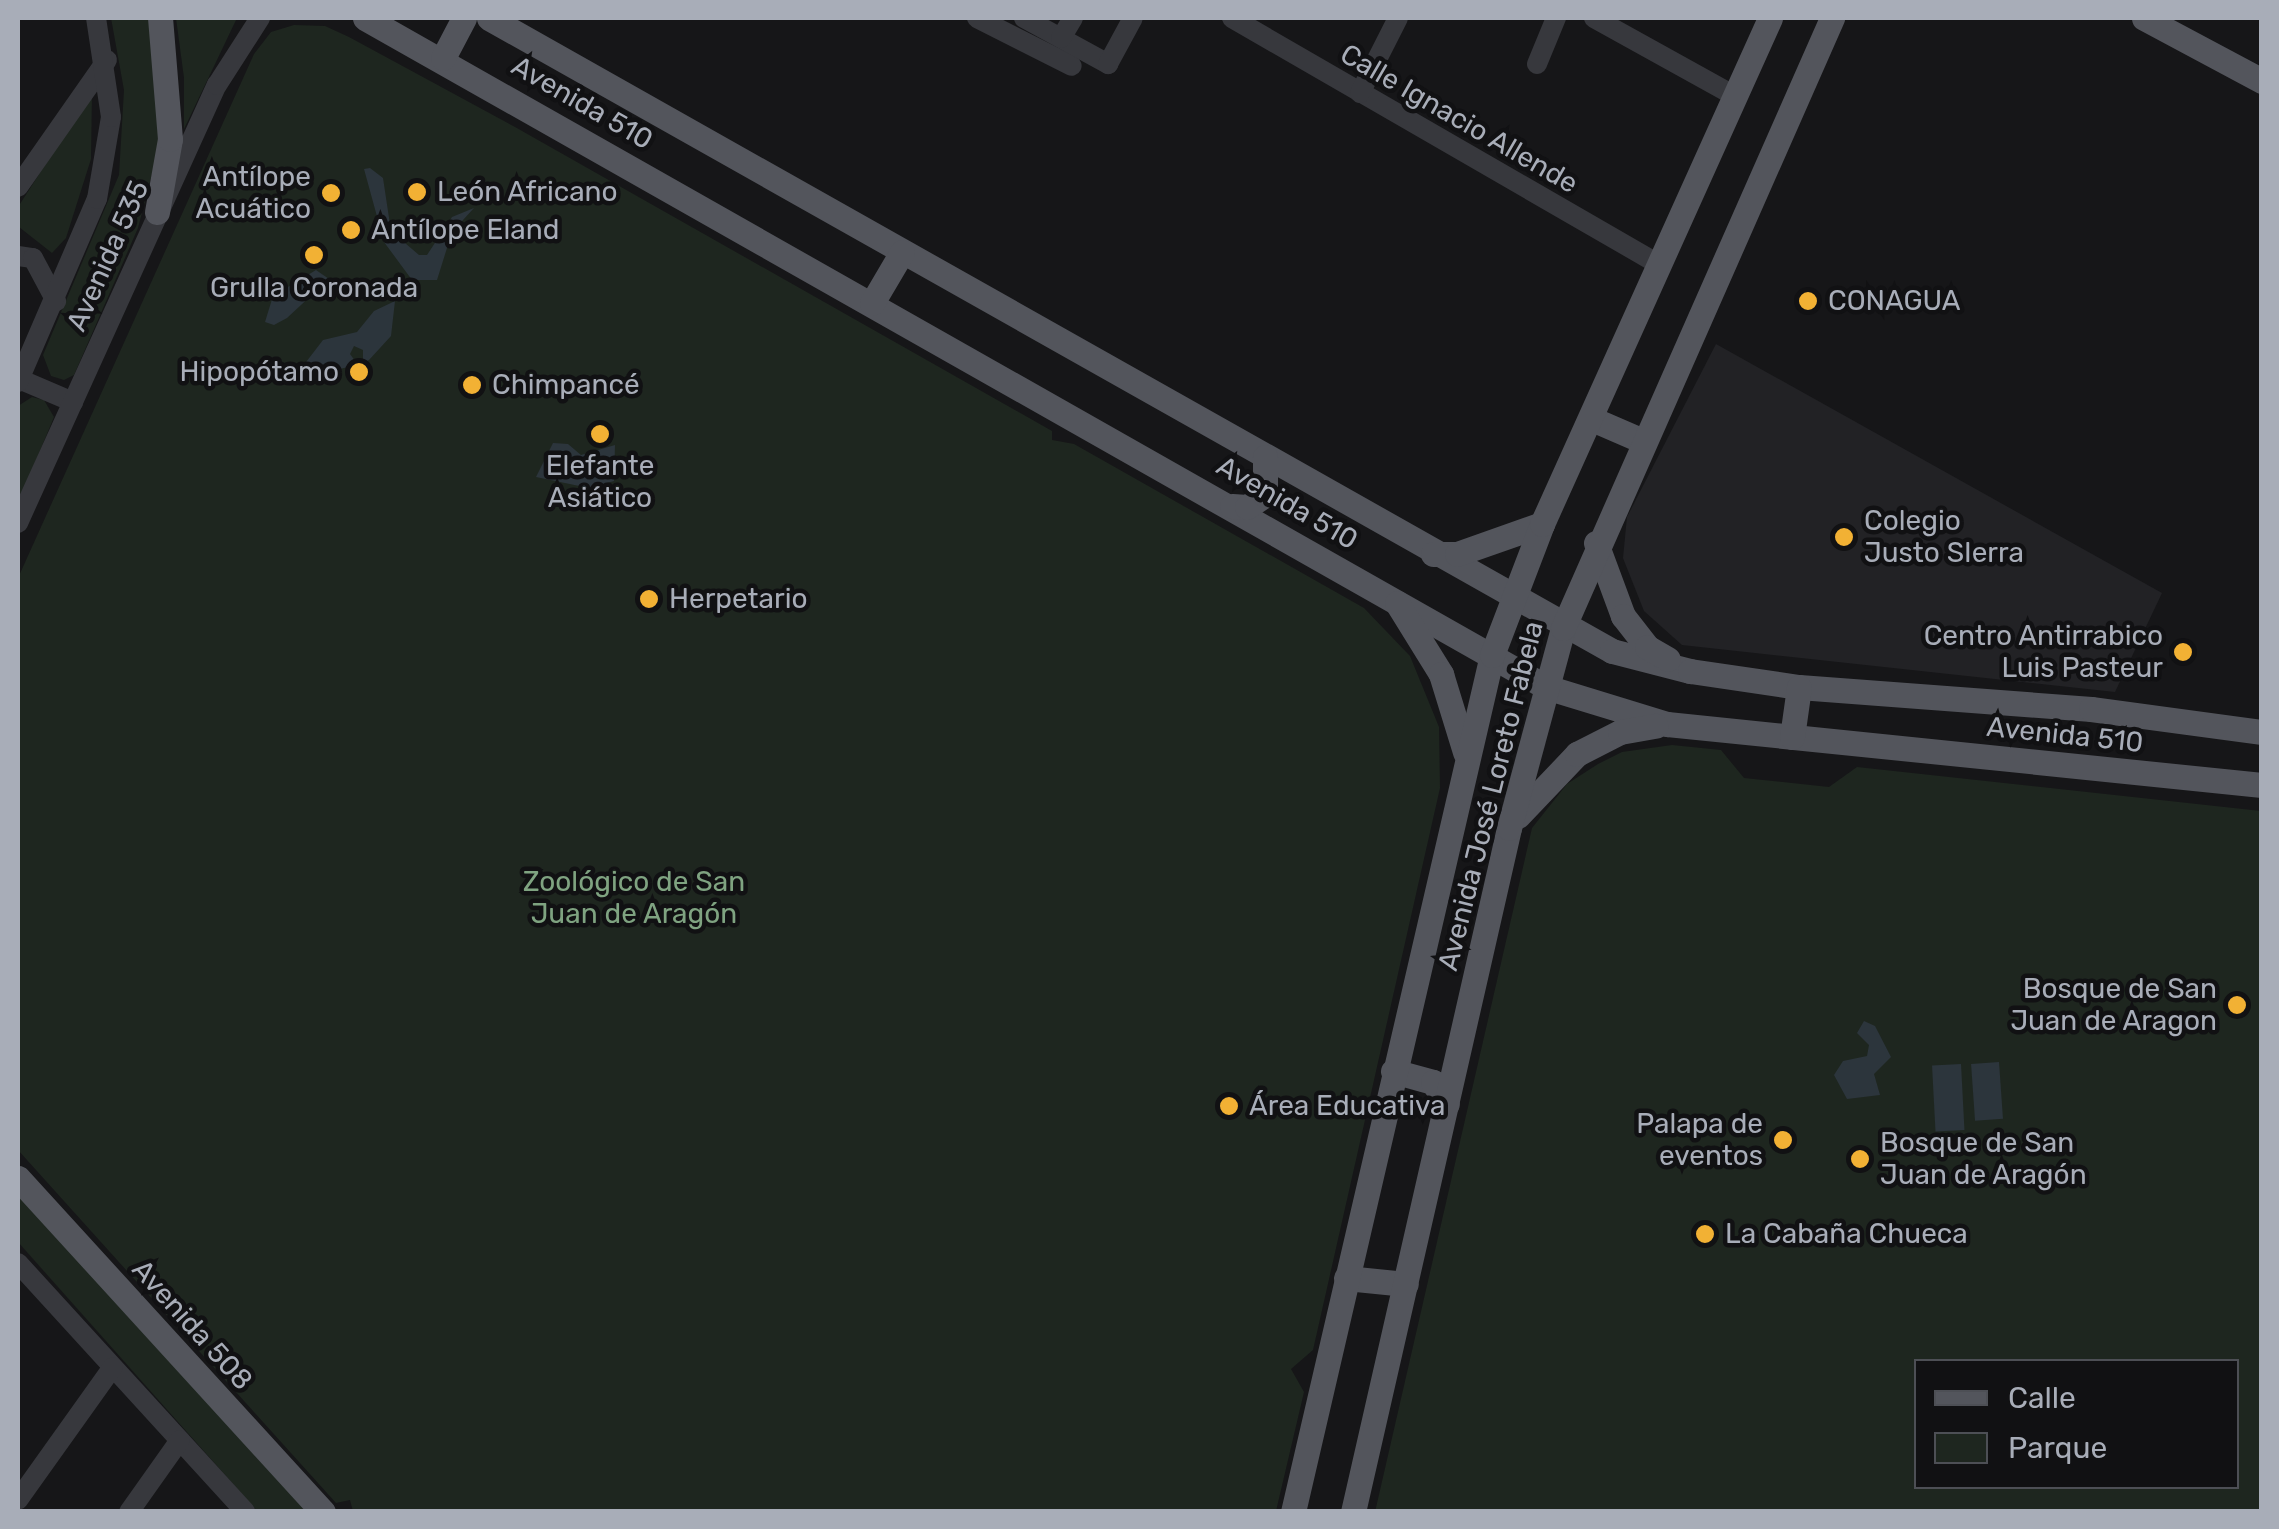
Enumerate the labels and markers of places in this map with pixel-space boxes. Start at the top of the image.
place label: Antílope Acuático [196,160,311,226]
place label: León Africano [437,175,618,209]
marker: León Africano [406,181,428,203]
marker: Antílope Acuático [320,182,342,204]
place label: Antílope Eland [371,213,559,247]
marker: Antílope Eland [340,219,362,241]
marker: Grulla Coronada [303,244,325,266]
place label: Grulla Coronada [210,271,418,305]
place label: CONAGUA [1828,284,1961,318]
marker: CONAGUA [1797,290,1819,312]
place label: Hipopótamo [179,355,339,389]
marker: Hipopótamo [348,361,370,383]
place label: Chimpancé [492,368,640,402]
marker: Chimpancé [461,374,483,396]
marker: Elefante Asiático [589,423,611,445]
place label: Elefante Asiático [546,449,654,515]
place label: Colegio Justo SIerra [1864,504,2024,570]
marker: Colegio Justo SIerra [1833,526,1855,548]
place label: Herpetario [669,582,807,616]
marker: Herpetario [638,588,660,610]
place label: Centro Antirrabico Luis Pasteur [1923,619,2163,685]
marker: Centro Antirrabico Luis Pasteur [2172,641,2194,663]
place label: Bosque de San Juan de Aragon [2010,972,2217,1038]
marker: Bosque de San Juan de Aragon [2226,994,2248,1016]
place label: Área Educativa [1249,1089,1445,1123]
marker: Área Educativa [1218,1095,1240,1117]
place label: Palapa de eventos [1636,1107,1763,1173]
place label: Bosque de San Juan de Aragón [1880,1126,2087,1192]
marker: Palapa de eventos [1772,1129,1794,1151]
marker: Bosque de San Juan de Aragón [1849,1148,1871,1170]
place label: La Cabaña Chueca [1725,1217,1968,1251]
marker: La Cabaña Chueca [1694,1223,1716,1245]

